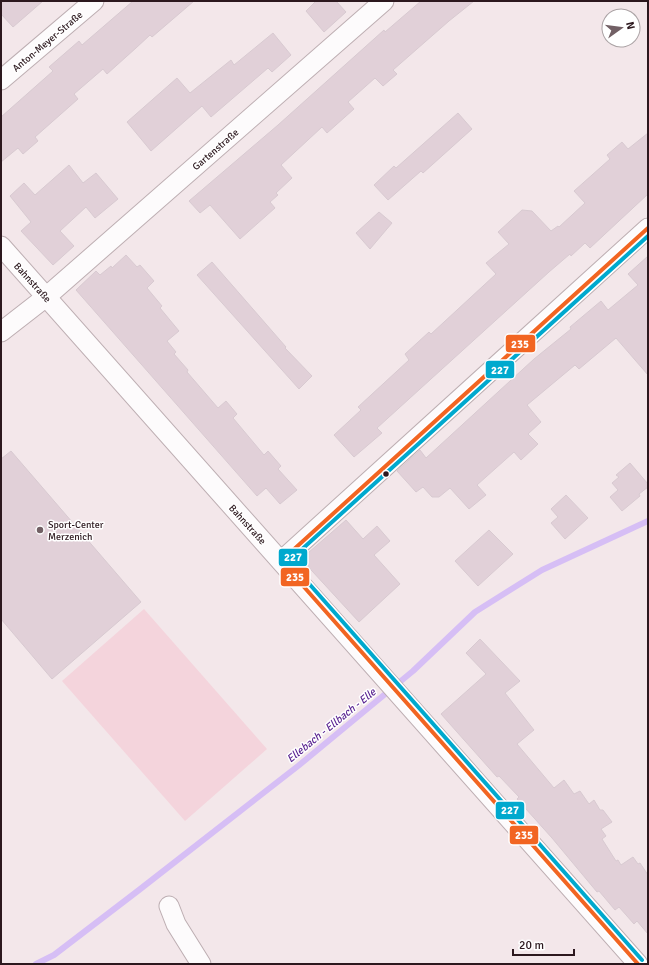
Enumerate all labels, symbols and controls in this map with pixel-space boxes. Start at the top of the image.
north arrow [601,8,641,48]
street label: Anton-Meyer-Straße [10,9,85,75]
text: N [623,20,637,31]
street label: Gartenstraße [190,126,241,173]
street label: Bahnstraße [11,260,53,305]
line badge: 235 [505,334,536,353]
text: 235 [511,338,529,351]
line badge: 227 [485,360,515,379]
text: 227 [491,364,509,377]
unlabelled marker [381,469,391,479]
street label: Bahnstraße [226,502,268,547]
place label: Sport-Center Merzenich [48,519,104,543]
marker: Sport-Center Merzenich [35,525,45,535]
line badge: 227 [278,548,308,567]
text: 227 [284,551,302,564]
line badge: 235 [280,567,310,587]
text: 235 [286,571,304,584]
water label: Ellebach - Ellbach - Elle [284,685,379,765]
line badge: 227 [495,801,525,820]
text: 227 [501,804,519,817]
line badge: 235 [509,825,539,845]
text: 235 [515,829,533,842]
scale bar [513,931,574,957]
text: 20 m [519,938,544,953]

